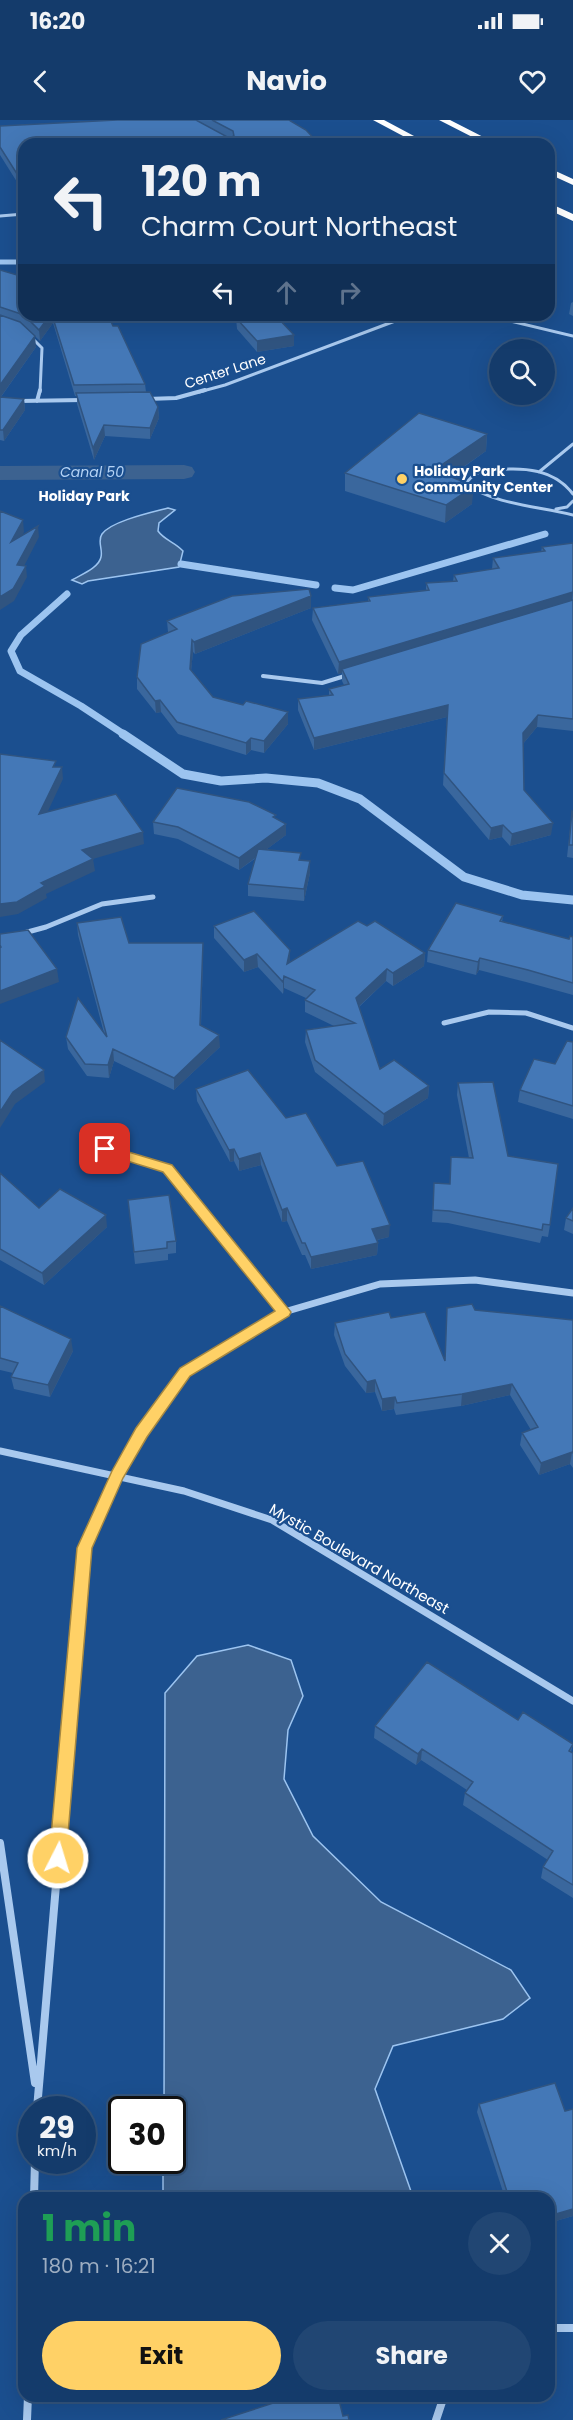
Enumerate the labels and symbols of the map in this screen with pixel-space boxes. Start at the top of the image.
street label: Center Lane [182,348,268,394]
place label: Holiday Park Community Center [414,461,553,497]
water label: Canal 50 [60,462,124,482]
marker: Holiday Park Community Center [395,472,409,486]
district label: Holiday Park [38,486,130,506]
pin [79,1123,130,1174]
street label: Mystic Boulevard Northeast [265,1498,453,1619]
position arrow [26,1826,90,1890]
speed limit sign: 30 [108,2096,186,2174]

